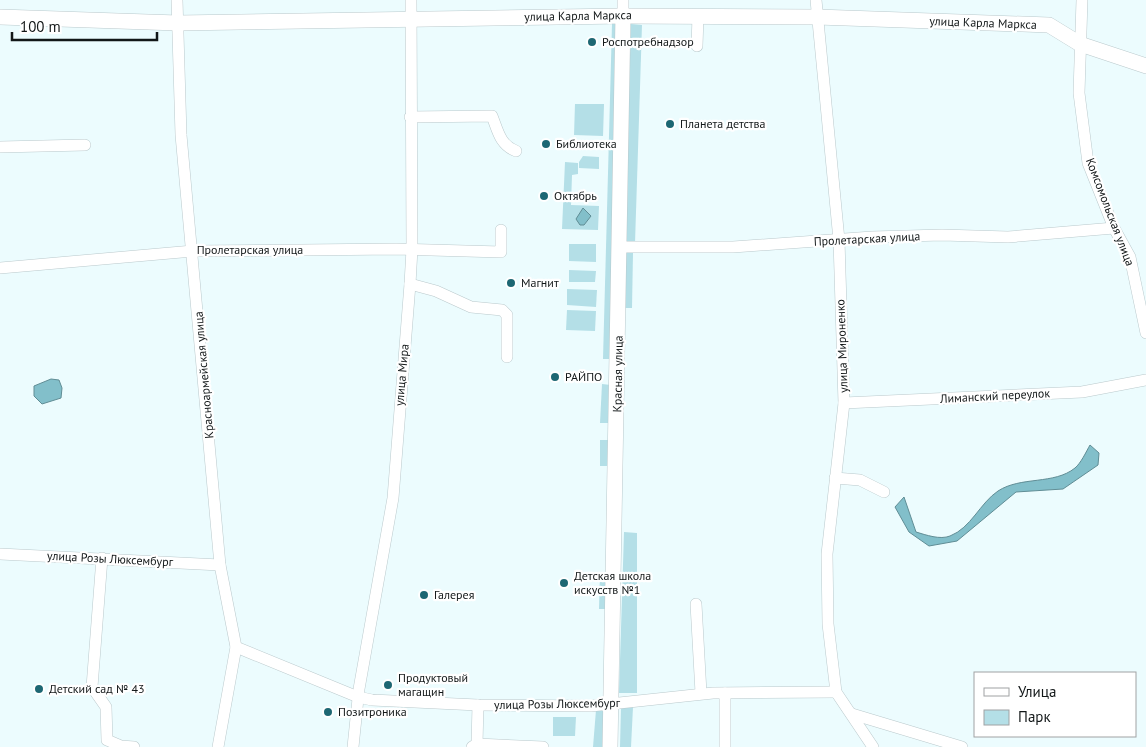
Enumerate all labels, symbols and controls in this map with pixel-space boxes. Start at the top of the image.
street label: улица Карла Маркса [524,7,632,24]
scale bar [12,10,158,42]
street label: улица Карла Маркса [929,13,1037,32]
text: 100 m [20,17,61,36]
place label: Роспотребнадзор [602,34,694,49]
marker: Роспотребнадзор [586,36,598,48]
place label: Планета детства [680,116,766,131]
marker: Планета детства [664,118,676,130]
place label: Библиотека [556,136,617,151]
marker: Библиотека [540,138,552,150]
street label: Комсомольская улица [1083,156,1138,268]
place label: Октябрь [554,188,597,203]
marker: Октябрь [538,190,550,202]
street label: Пролетарская улица [813,228,921,249]
street label: Пролетарская улица [197,242,303,257]
place label: Магнит [521,275,559,290]
marker: Магнит [505,277,517,289]
street label: улица Мироненко [832,299,851,393]
street label: Красноармейская улица [190,311,217,439]
street label: Красная улица [609,335,626,413]
street label: улица Мира [391,343,412,407]
place label: РАЙПО [565,369,602,384]
marker: РАЙПО [549,371,561,383]
street label: Лиманский переулок [939,385,1051,406]
street label: улица Розы Люксембург [47,548,174,569]
place label: Детская школа искусств №1 [574,568,651,597]
marker: Детская школа искусств №1 [558,577,570,589]
place label: Галерея [434,587,474,602]
marker: Галерея [418,589,430,601]
place label: Продуктовый магащин [398,670,468,699]
legend [974,672,1136,737]
marker: Продуктовый магащин [382,679,394,691]
place label: Детский сад № 43 [49,681,145,696]
text: Улица [1018,682,1056,701]
marker: Детский сад № 43 [33,683,45,695]
street label: улица Розы Люксембург [494,695,621,712]
place label: Позитроника [338,704,407,719]
marker: Позитроника [322,706,334,718]
text: Парк [1018,707,1051,726]

